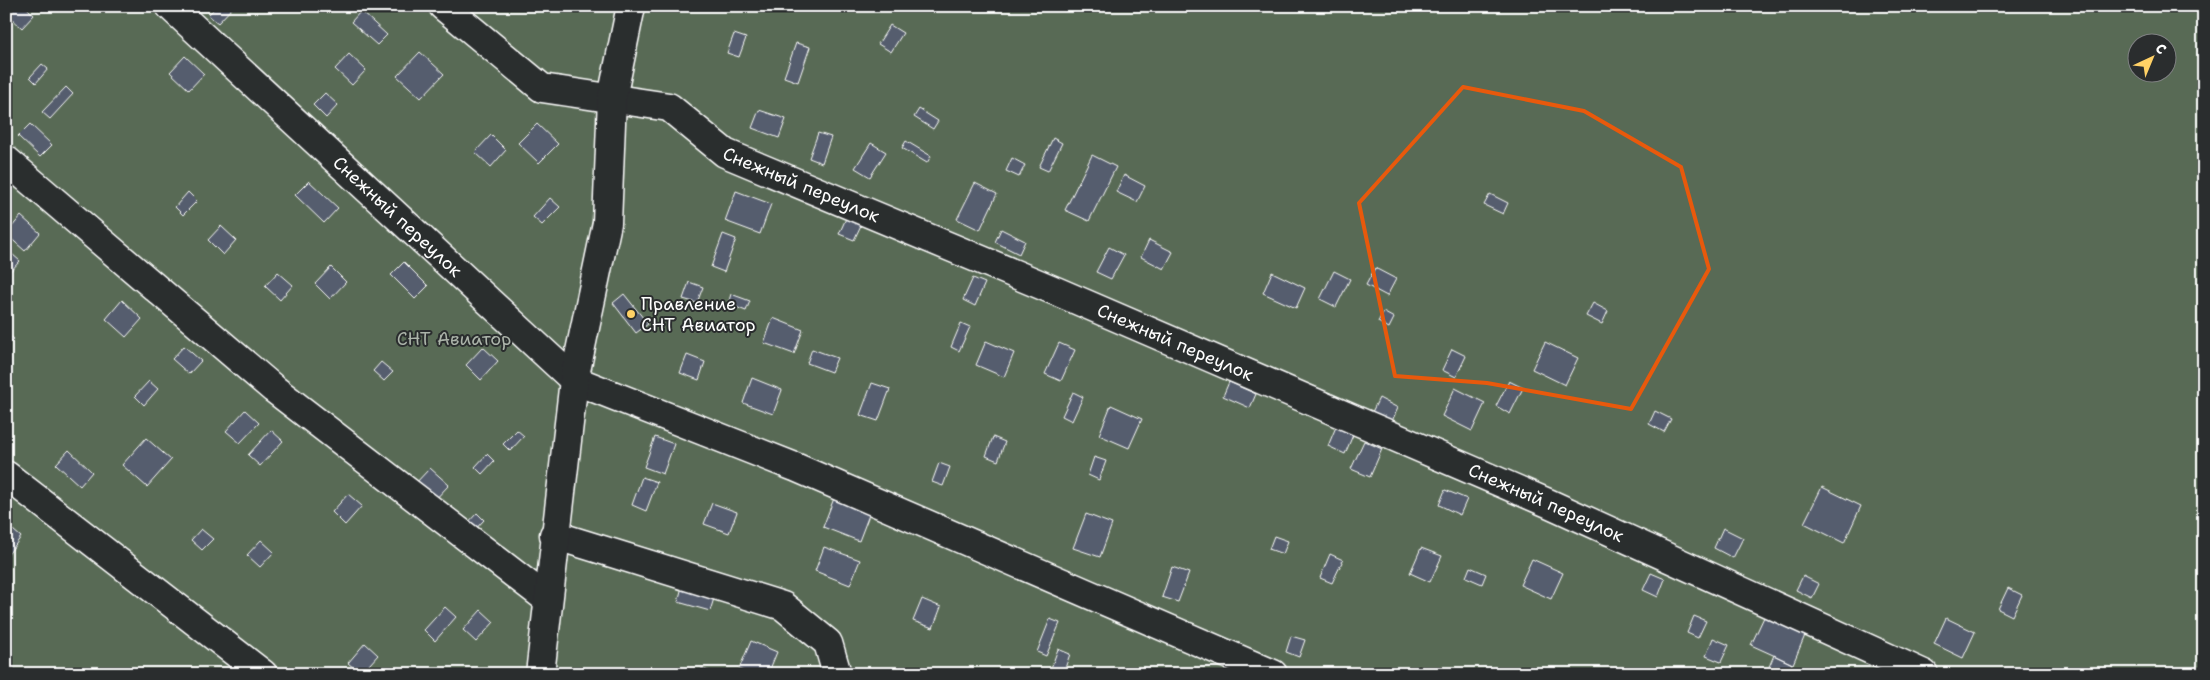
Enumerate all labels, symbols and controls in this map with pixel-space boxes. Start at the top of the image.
north arrow [2128,32,2178,82]
text: С [2152,39,2170,58]
street label: Снежный переулок [719,141,884,228]
street label: Снежный переулок [328,151,468,283]
place label: Правление СНТ Авиатор [641,292,756,337]
street label: Снежный переулок [1094,298,1258,387]
marker: Правление СНТ Авиатор [625,308,637,320]
park label: СНТ Авиатор [397,327,511,351]
street label: Снежный переулок [1465,458,1628,548]

